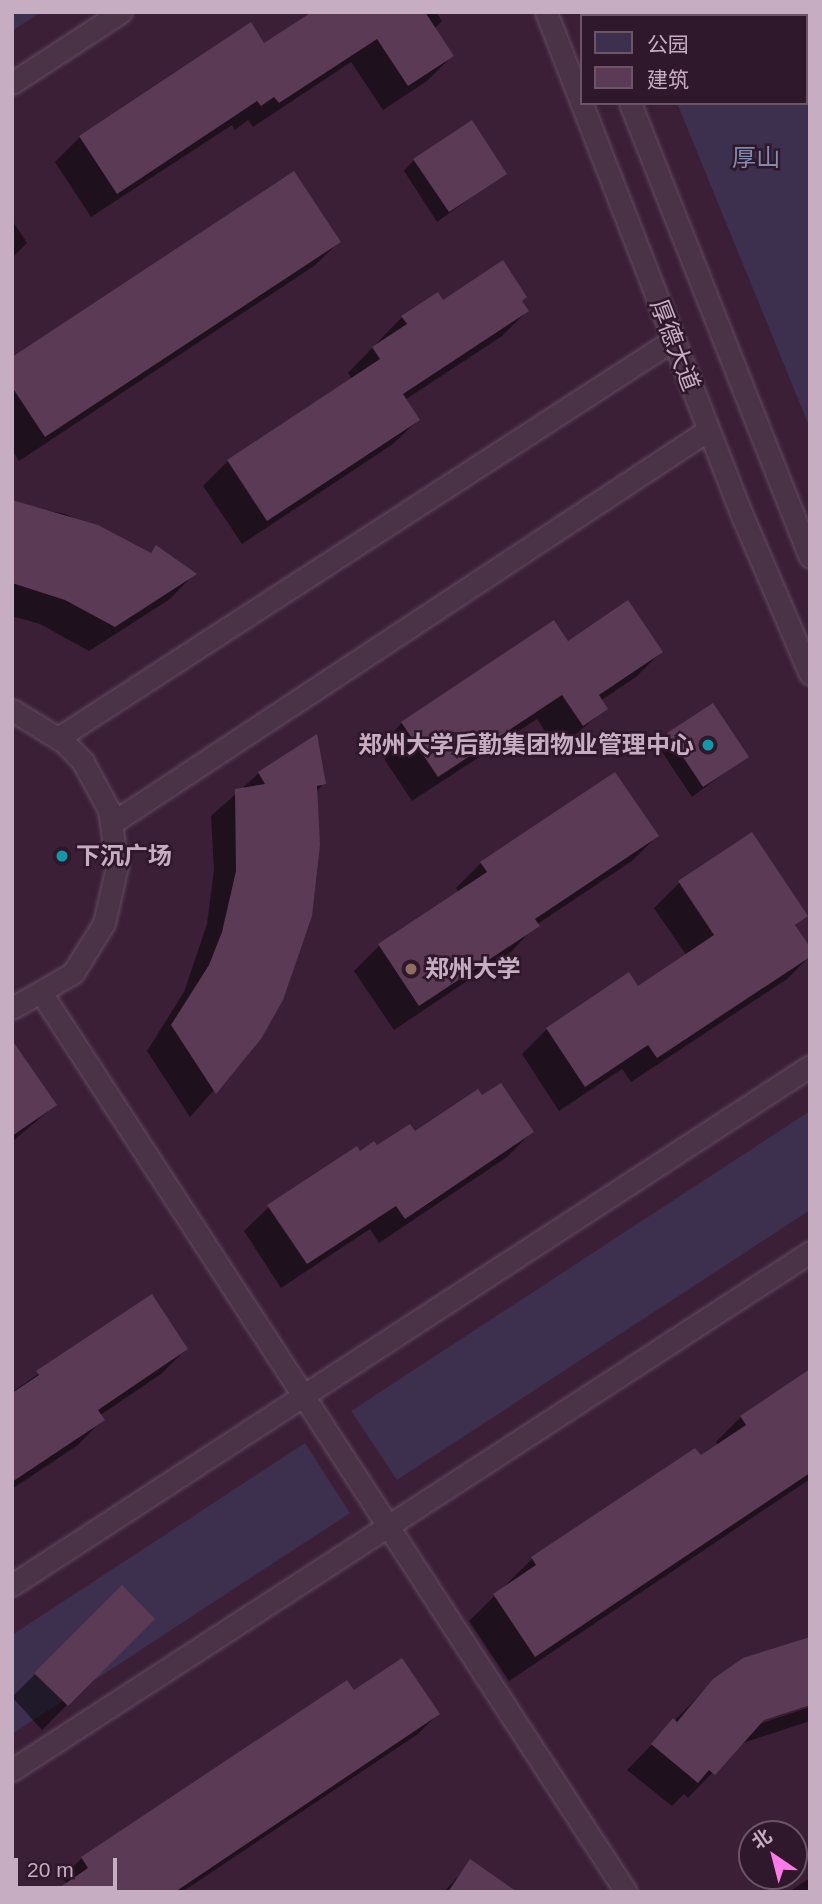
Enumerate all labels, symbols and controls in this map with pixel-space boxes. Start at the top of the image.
legend [580,14,808,105]
text: 公园 [647,33,689,56]
text: 建筑 [647,68,689,91]
park label: 厚山 [732,144,780,172]
street label: 厚德大道 [644,295,706,395]
place label: 郑州大学后勤集团物业管理中心 [358,731,694,759]
marker: 郑州大学后勤集团物业管理中心 [700,737,716,753]
place label: 下沉广场 [76,842,172,870]
marker: 下沉广场 [54,848,70,864]
place label: 郑州大学 [425,955,521,983]
marker: 郑州大学 [403,961,419,977]
north arrow [738,1820,808,1890]
text: 北 [748,1825,776,1853]
scale bar [18,1844,121,1888]
text: 20 m [27,1858,74,1881]

